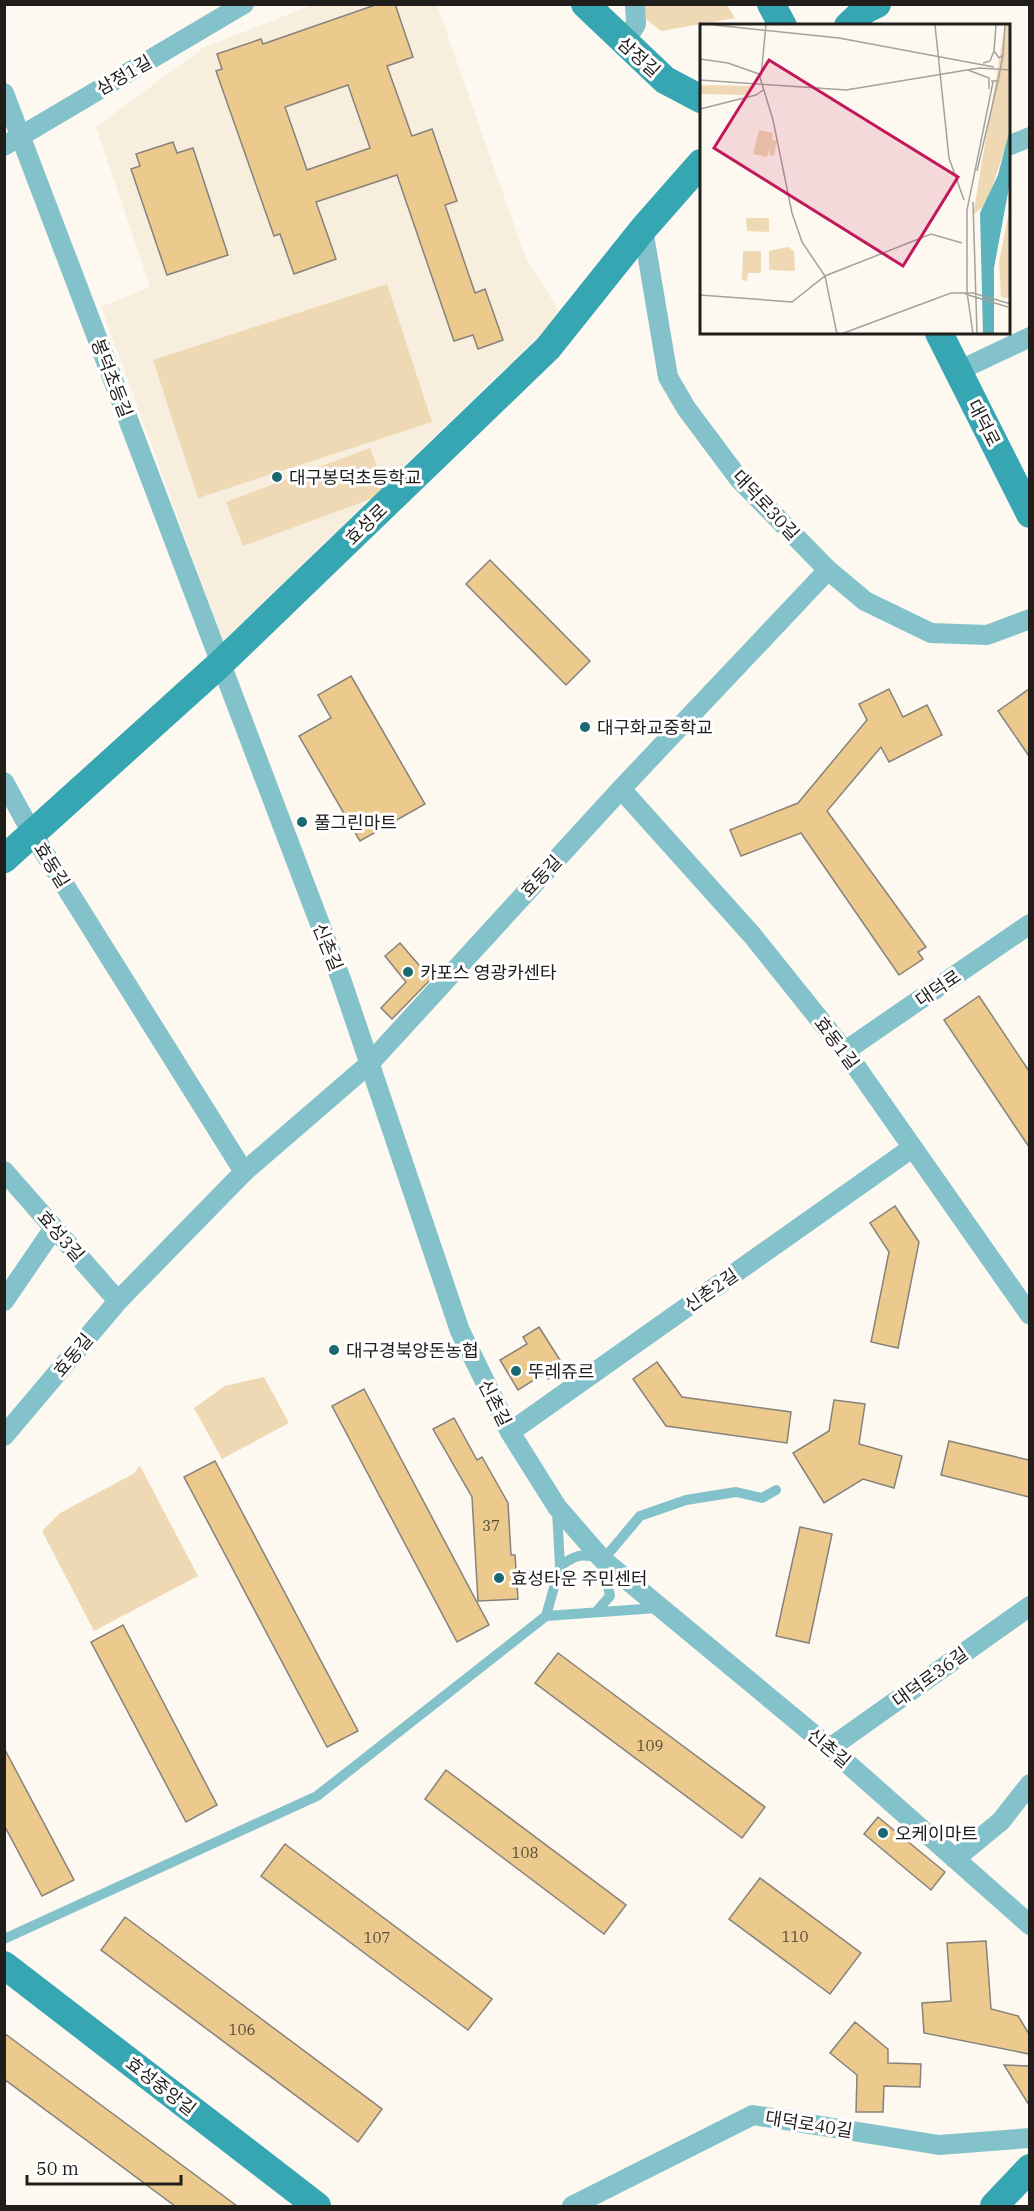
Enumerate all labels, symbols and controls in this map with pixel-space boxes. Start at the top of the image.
inset map [700,24,1010,334]
street label: 삼정길 [613,32,665,82]
street label: 삼정1길 [92,50,156,100]
street label: 봉덕초등길 [86,335,138,421]
street label: 대덕로 [962,396,1006,450]
street label: 대덕로30길 [728,465,804,545]
place label: 대구봉덕초등학교 [289,466,421,489]
marker: 대구봉덕초등학교 [270,470,284,484]
street label: 효성로 [340,498,392,550]
place label: 대구화교중학교 [597,716,713,739]
marker: 대구화교중학교 [578,720,592,734]
place label: 풀그린마트 [314,811,397,834]
marker: 풀그린마트 [295,815,309,829]
street label: 효동길 [29,838,75,892]
street label: 효동길 [516,850,566,902]
street label: 신촌길 [308,920,348,974]
place label: 카포스 영광카센타 [420,961,557,984]
marker: 카포스 영광카센타 [401,965,415,979]
street label: 대덕로 [911,965,965,1011]
street label: 효동1길 [810,1012,864,1074]
street label: 효성3길 [32,1206,90,1266]
street label: 신촌2길 [680,1263,742,1317]
street label: 효동길 [48,1329,98,1381]
place label: 대구경북양돈농협 [346,1339,478,1362]
marker: 대구경북양돈농협 [327,1343,341,1357]
place label: 뚜레쥬르 [528,1360,594,1383]
marker: 뚜레쥬르 [509,1364,523,1378]
street label: 신촌길 [473,1376,517,1430]
house number: 37 [482,1516,500,1535]
place label: 효성타운 주민센터 [511,1567,648,1590]
marker: 효성타운 주민센터 [492,1571,506,1585]
street label: 대덕로36길 [888,1642,972,1712]
street label: 신촌길 [803,1723,855,1773]
house number: 109 [636,1736,664,1755]
place label: 오케이마트 [895,1822,978,1845]
marker: 오케이마트 [876,1826,890,1840]
house number: 108 [511,1843,539,1862]
house number: 110 [781,1927,809,1946]
house number: 107 [363,1928,391,1947]
house number: 106 [228,2020,256,2039]
street label: 효성중앙길 [121,2051,201,2121]
street label: 대덕로40길 [764,2106,854,2142]
scale bar [27,2148,182,2186]
text: 50 m [36,2157,79,2180]

